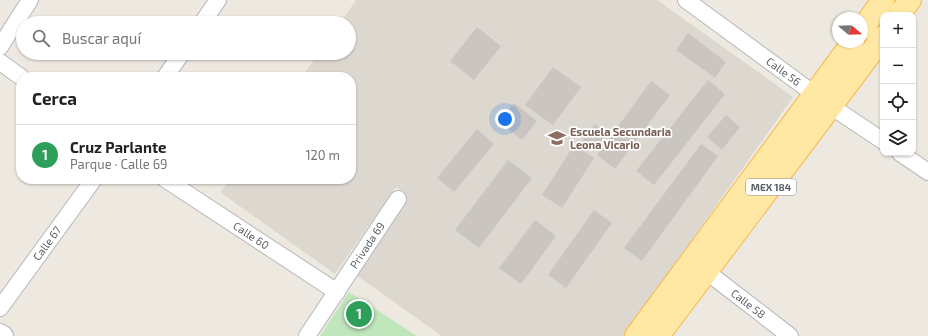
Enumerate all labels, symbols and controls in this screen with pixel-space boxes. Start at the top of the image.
north arrow [832,12,868,48]
map controls [880,12,916,156]
button: + [880,12,916,48]
search box [16,16,356,60]
icon: search [30,27,52,49]
text: Buscar aquí [62,29,141,47]
button: − [880,48,916,84]
street label: Calle 56 [764,54,804,88]
button: locate [880,84,916,120]
text: Cerca [32,88,77,108]
your location [495,109,515,129]
button: layers [880,120,916,156]
place label: Escuela Secundaria Leona Vicario [570,125,671,151]
school or university icon: Escuela Secundaria Leona Vicario [547,128,567,148]
text: Cruz Parlante [70,138,167,156]
text: 1 [42,147,48,163]
text: 120 m [305,147,340,163]
text: Parque · Calle 69 [70,156,168,172]
road number: MEX 184 [746,179,796,195]
street label: Calle 60 [231,219,272,252]
street label: Privada 69 [347,219,387,271]
street label: Calle 67 [30,223,64,263]
street label: Calle 58 [729,286,768,321]
pin: 1 [346,299,372,329]

